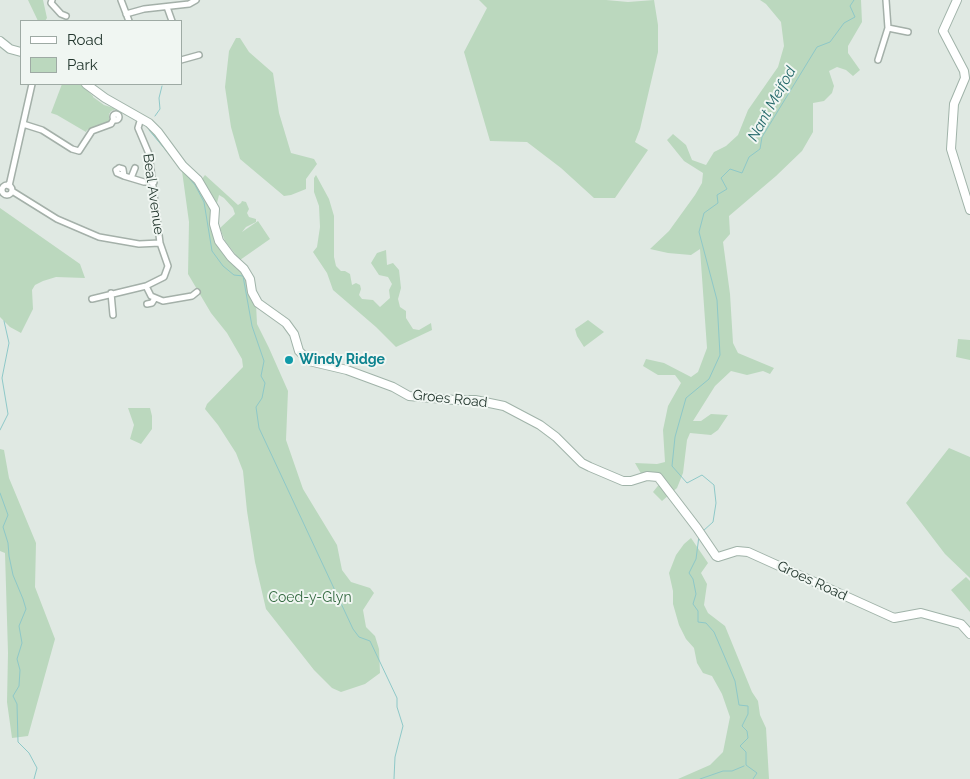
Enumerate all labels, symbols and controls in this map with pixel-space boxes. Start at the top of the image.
legend [20,20,182,85]
text: Road [67,31,103,49]
text: Park [67,56,98,74]
water label: Nant Meifod [744,63,800,145]
street label: Beal Avenue [139,152,167,236]
place label: Windy Ridge [299,352,385,368]
marker: Windy Ridge [283,354,295,366]
street label: Groes Road [412,387,488,411]
street label: Groes Road [774,558,850,604]
park label: Coed-y-Glyn [268,590,352,606]

